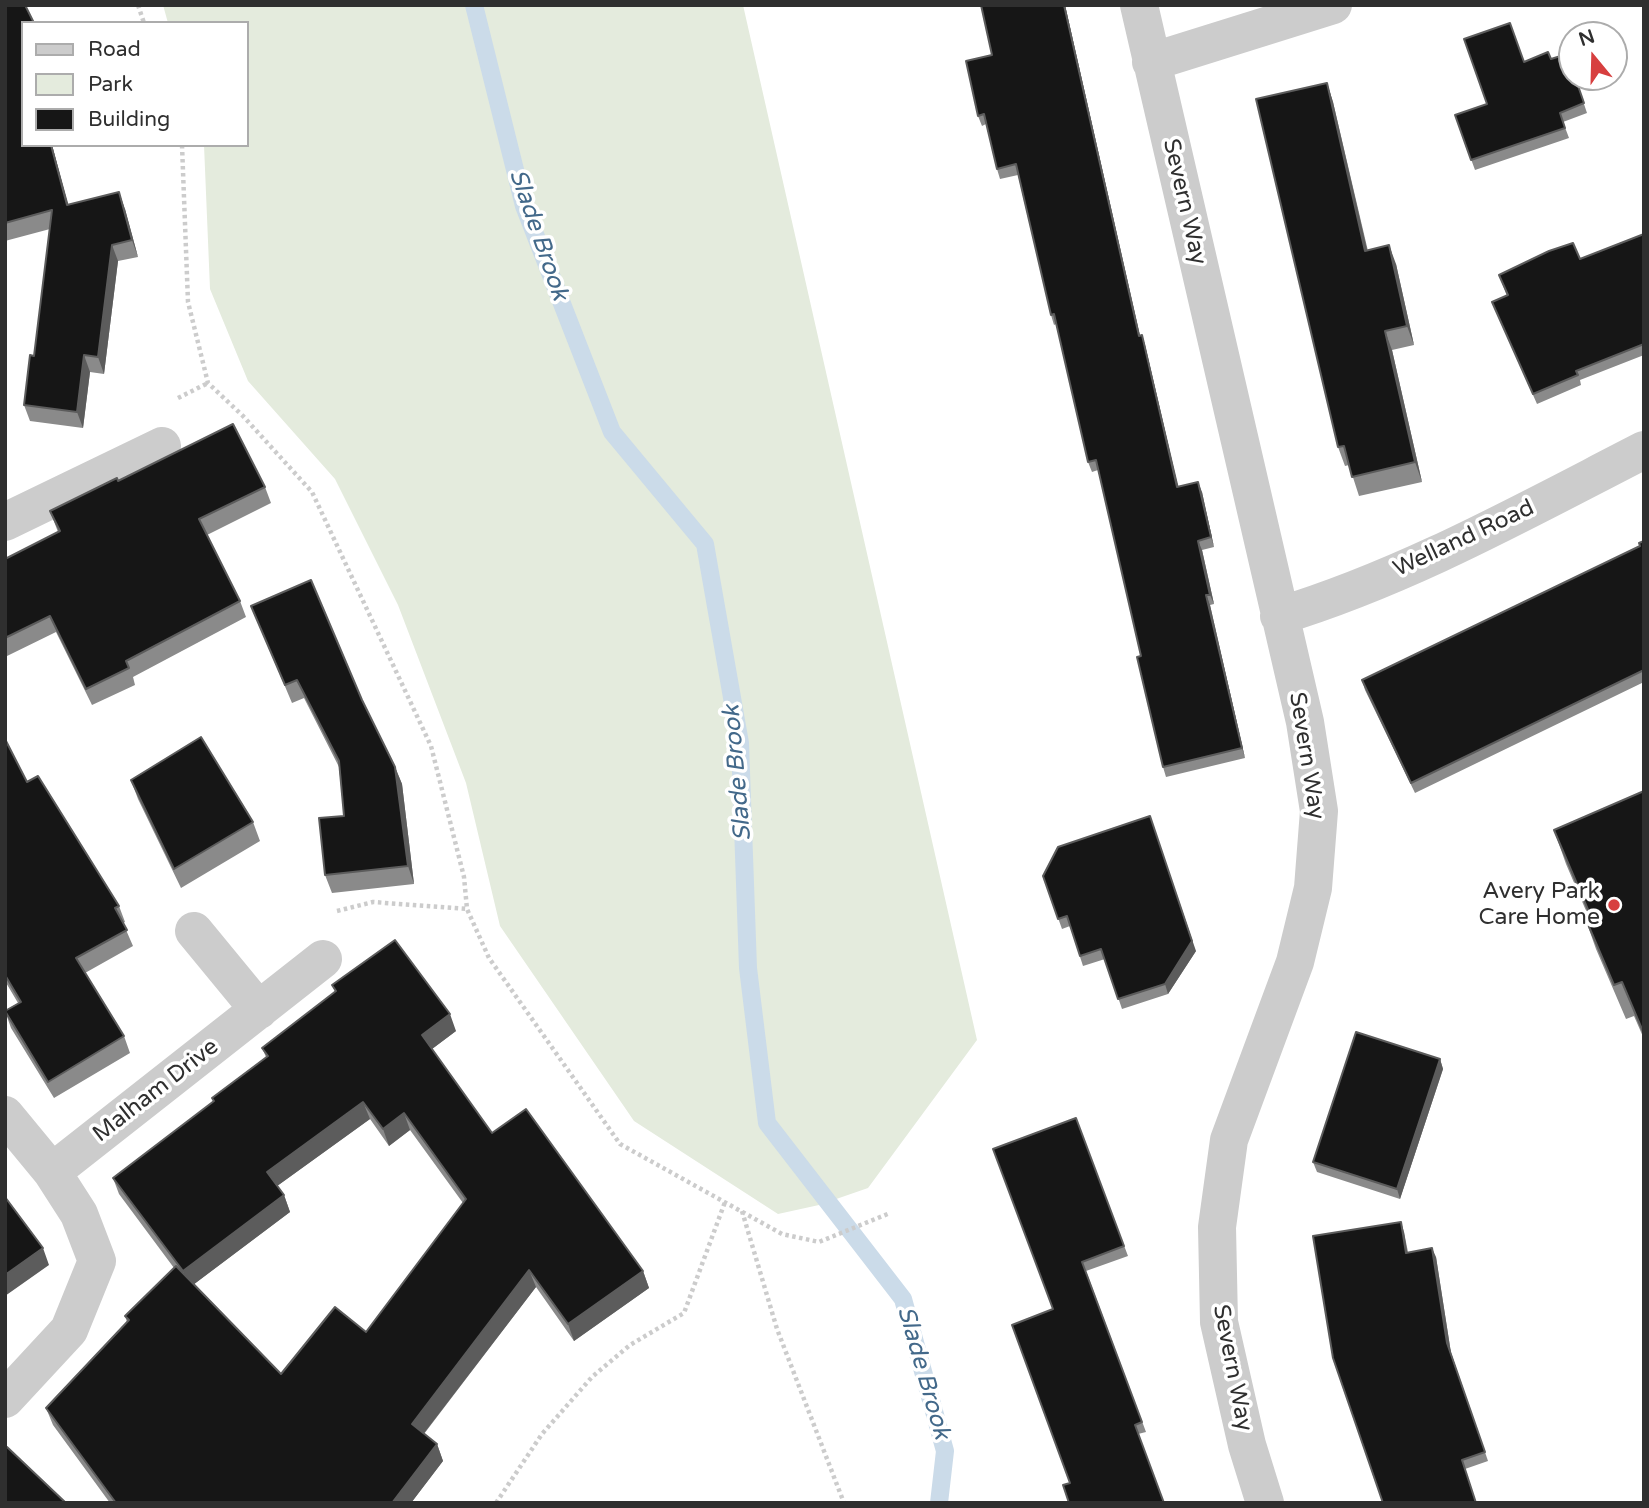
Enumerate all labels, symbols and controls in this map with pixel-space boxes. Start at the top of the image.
legend [21,21,248,147]
north arrow [1558,21,1628,91]
text: N [1576,25,1598,51]
text: Road [88,37,141,62]
text: Park [88,72,133,97]
text: Building [88,107,170,132]
street label: Severn Way [1156,136,1212,268]
water label: Slade Brook [502,166,574,304]
street label: Welland Road [1389,494,1539,584]
street label: Severn Way [1282,690,1330,822]
water label: Slade Brook [718,704,758,842]
place label: Avery Park Care Home [1478,878,1600,932]
marker: Avery Park Care Home [1606,897,1622,913]
street label: Malham Drive [88,1033,224,1149]
street label: Severn Way [1206,1302,1258,1434]
water label: Slade Brook [890,1303,956,1443]

